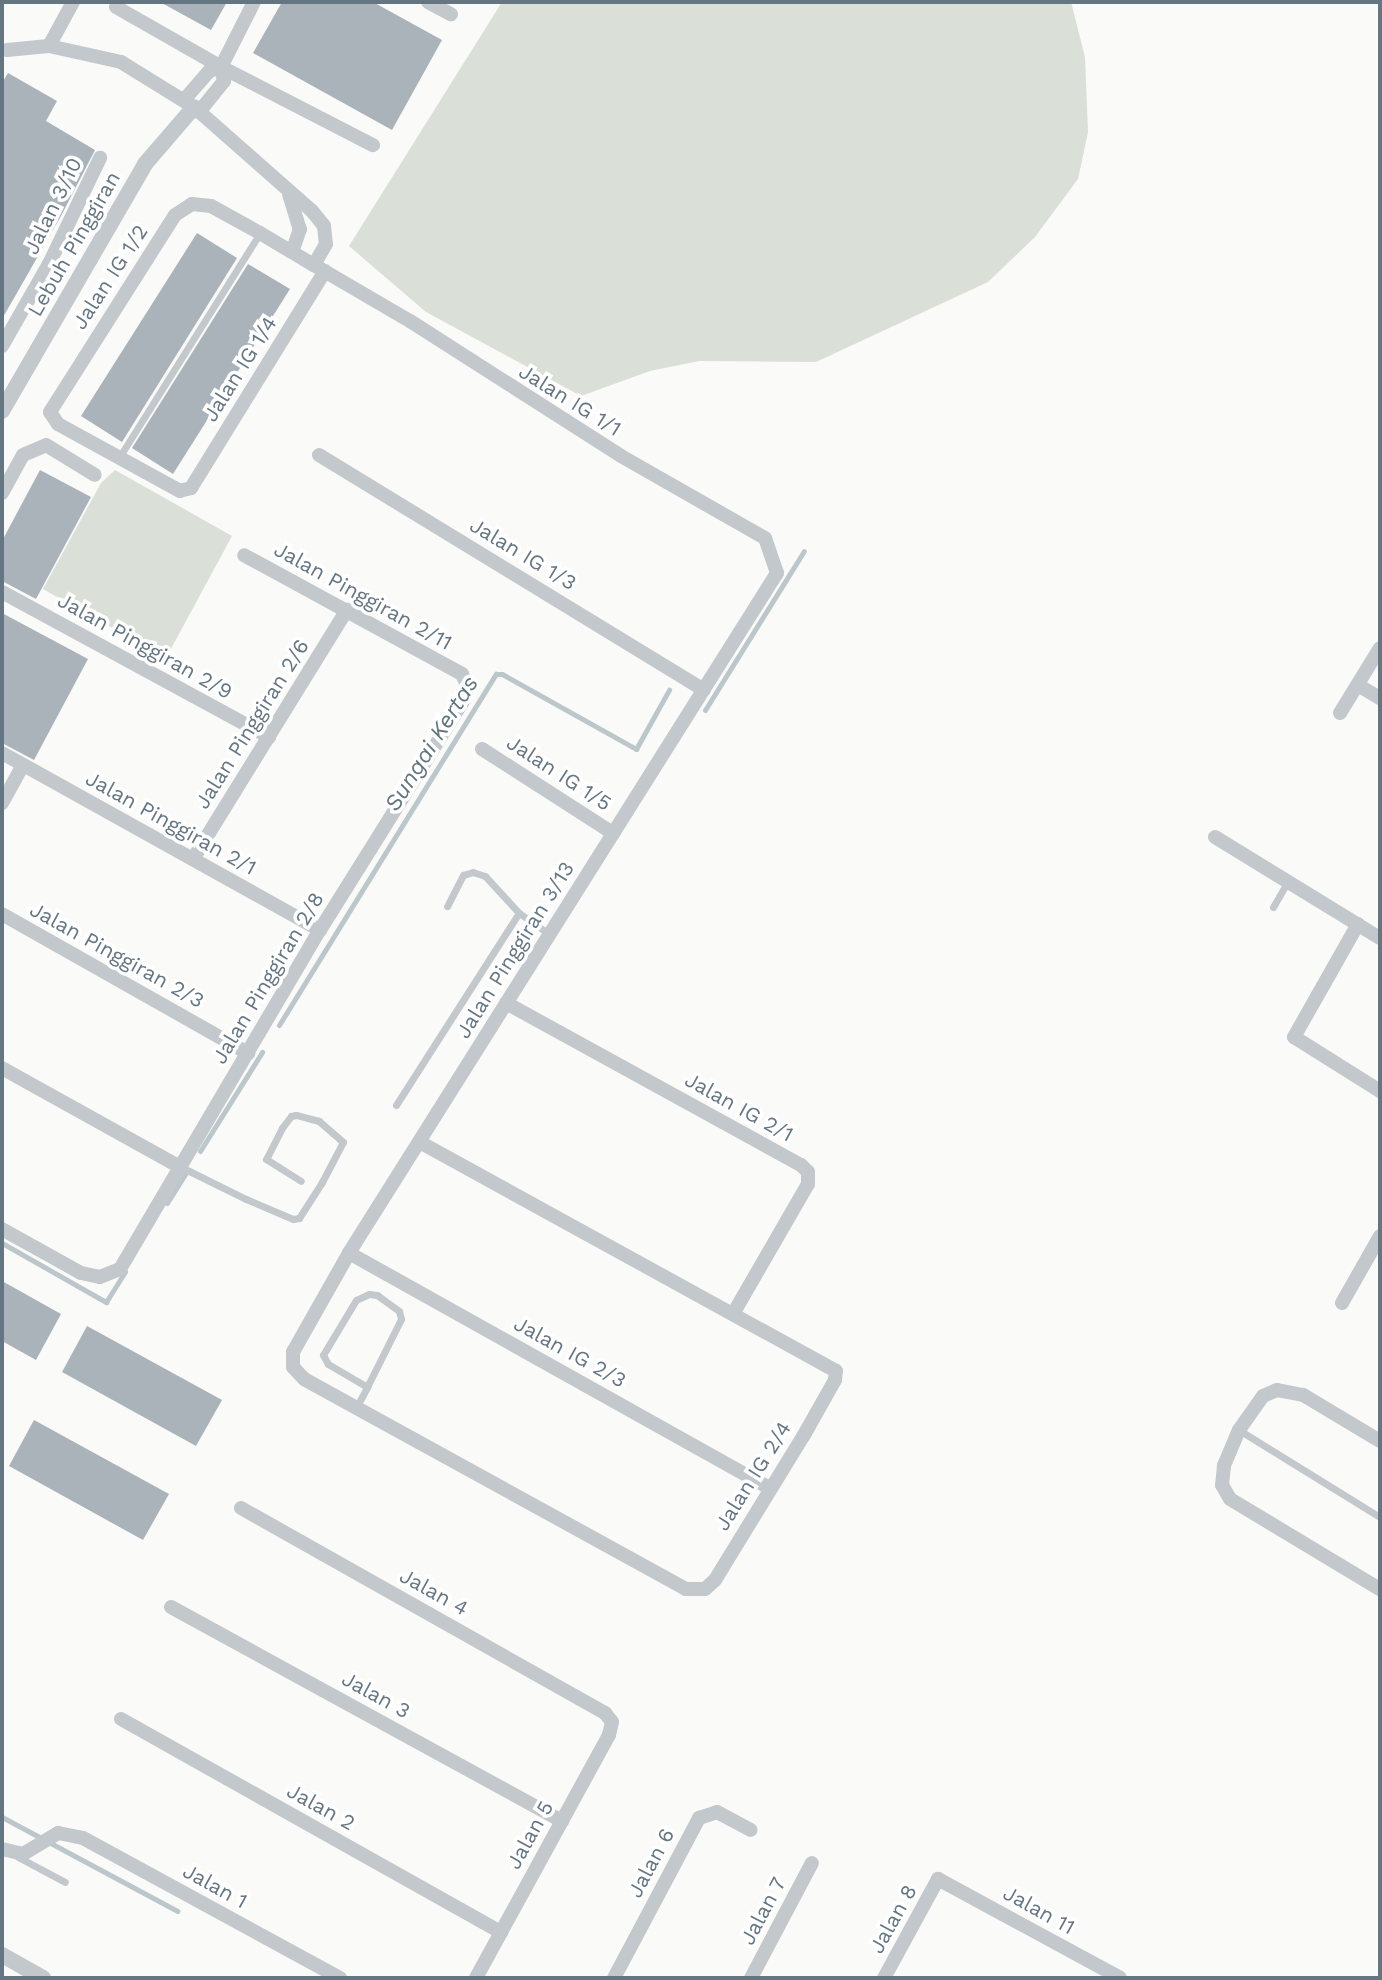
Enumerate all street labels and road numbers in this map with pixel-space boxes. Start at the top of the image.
street label: Jalan 3/10 [19,153,87,259]
street label: Lebuh Pinggiran [22,167,126,321]
street label: Jalan IG 1/2 [67,220,153,334]
street label: Jalan IG 1/4 [198,312,282,426]
street label: Jalan IG 1/1 [514,359,626,441]
street label: Jalan IG 1/3 [465,512,581,596]
street label: Jalan Pinggiran 2/11 [270,537,456,655]
street label: Jalan Pinggiran 2/9 [53,587,237,705]
street label: Jalan Pinggiran 2/6 [190,634,314,814]
street label: Jalan IG 1/5 [502,730,616,816]
street label: Jalan Pinggiran 2/1 [81,766,261,880]
street label: Jalan Pinggiran 3/13 [450,857,580,1043]
street label: Jalan Pinggiran 2/8 [207,888,329,1068]
street label: Jalan Pinggiran 2/3 [26,897,208,1013]
street label: Jalan IG 2/1 [680,1067,798,1147]
street label: Jalan IG 2/3 [510,1311,630,1393]
street label: Jalan IG 2/4 [710,1417,796,1535]
street label: Jalan 4 [395,1563,473,1621]
street label: Jalan 3 [337,1666,415,1724]
street label: Jalan 2 [282,1778,360,1836]
street label: Jalan 5 [501,1796,559,1874]
street label: Jalan 6 [622,1824,680,1902]
street label: Jalan 1 [178,1858,252,1914]
street label: Jalan 7 [735,1873,791,1949]
street label: Jalan 8 [864,1880,922,1958]
street label: Jalan 11 [999,1880,1079,1940]

